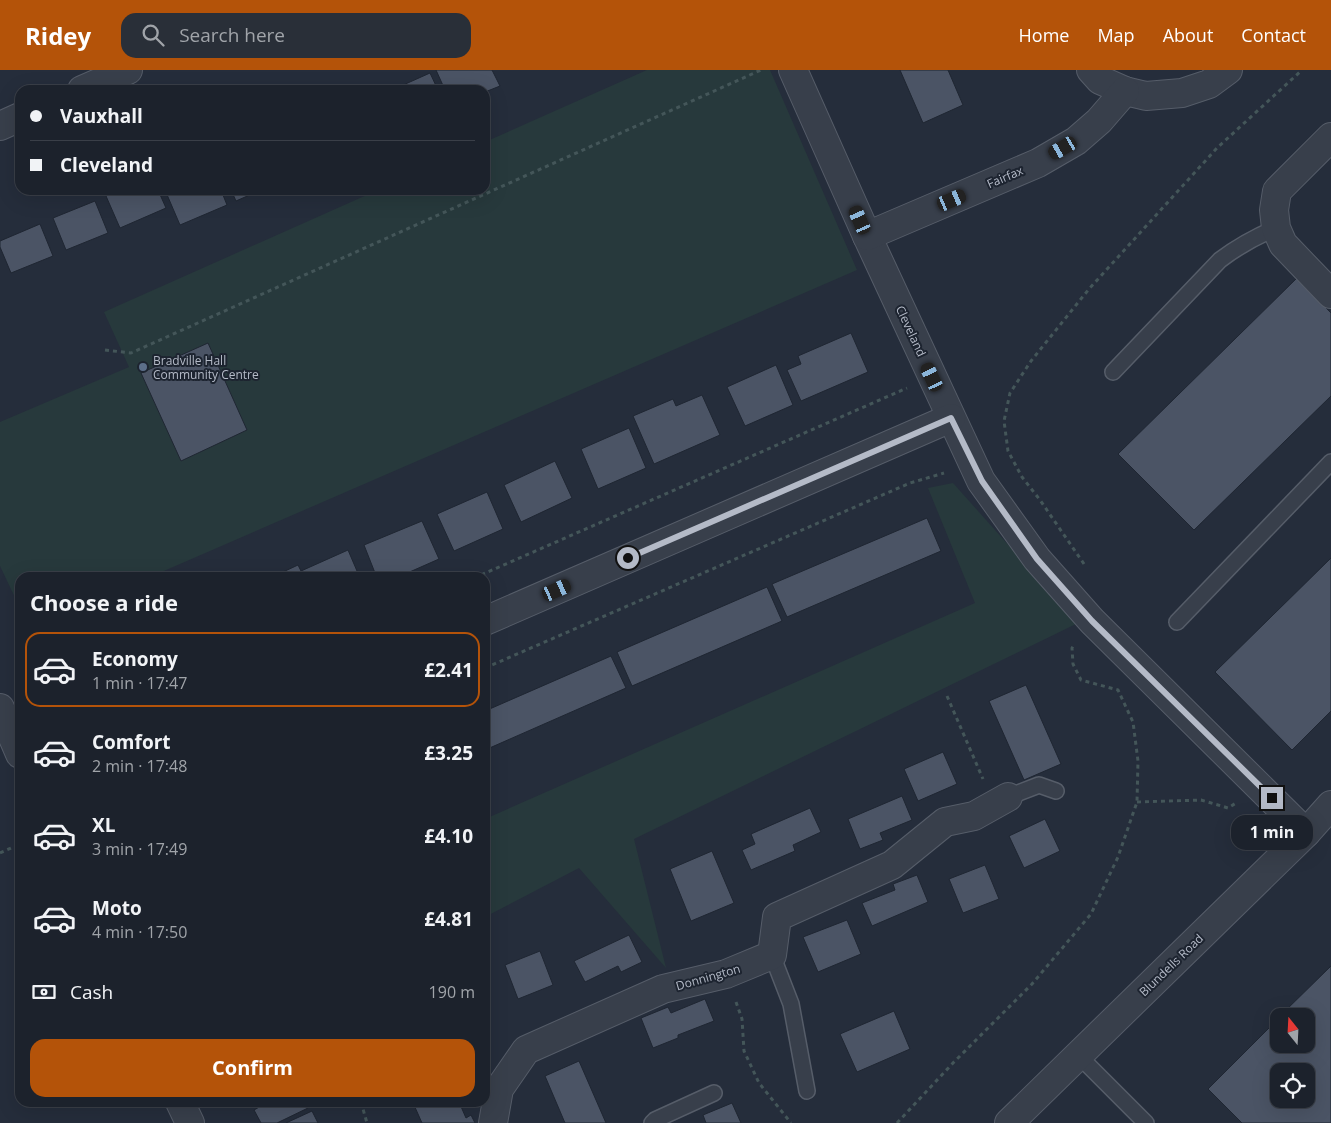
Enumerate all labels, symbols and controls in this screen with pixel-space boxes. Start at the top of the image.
search box [121,13,471,58]
text: Ridey [25,19,91,52]
icon: search [139,21,167,49]
text: Search here [179,22,285,48]
text: Home [1019,23,1069,47]
text: Map [1097,23,1135,47]
text: About [1163,23,1213,47]
text: Contact [1241,23,1306,47]
text: Vauxhall [60,103,143,129]
car [1046,134,1079,162]
text: Cleveland [60,152,153,178]
street label: Fairfax [984,162,1026,192]
car [935,187,968,213]
car [847,203,872,237]
street label: Cleveland [892,303,930,359]
place label: Bradville Hall Community Centre [153,352,259,383]
car [918,360,945,394]
marker: Bradville Hall Community Centre [137,361,149,373]
route start [617,547,639,569]
car [540,577,573,603]
text: Choose a ride [30,587,178,617]
text: Economy [92,646,178,672]
icon: car [32,647,77,692]
text: £2.41 [424,657,473,683]
text: 1 min · 17:47 [92,672,187,694]
text: Comfort [92,729,171,755]
icon: car [32,730,77,775]
text: £3.25 [424,740,473,766]
text: 2 min · 17:48 [92,755,187,777]
route end [1261,787,1283,809]
text: XL [92,812,115,838]
icon: car [32,813,77,858]
callout: 1 min [1231,816,1313,850]
text: 1 min [1250,821,1294,843]
text: £4.10 [424,823,473,849]
text: 3 min · 17:49 [92,838,187,860]
text: Moto [92,895,142,921]
icon: car [32,896,77,941]
text: £4.81 [424,906,473,932]
text: 4 min · 17:50 [92,921,187,943]
street label: Blundells Road [1135,930,1207,1000]
street label: Donnington [674,960,742,994]
icon: cash [30,978,58,1006]
text: Cash [70,979,113,1005]
text: 190 m [429,981,475,1003]
north arrow [1270,1008,1315,1052]
map controls [1270,1008,1315,1108]
button: Confirm [30,1039,475,1097]
button: locate [1270,1063,1315,1108]

